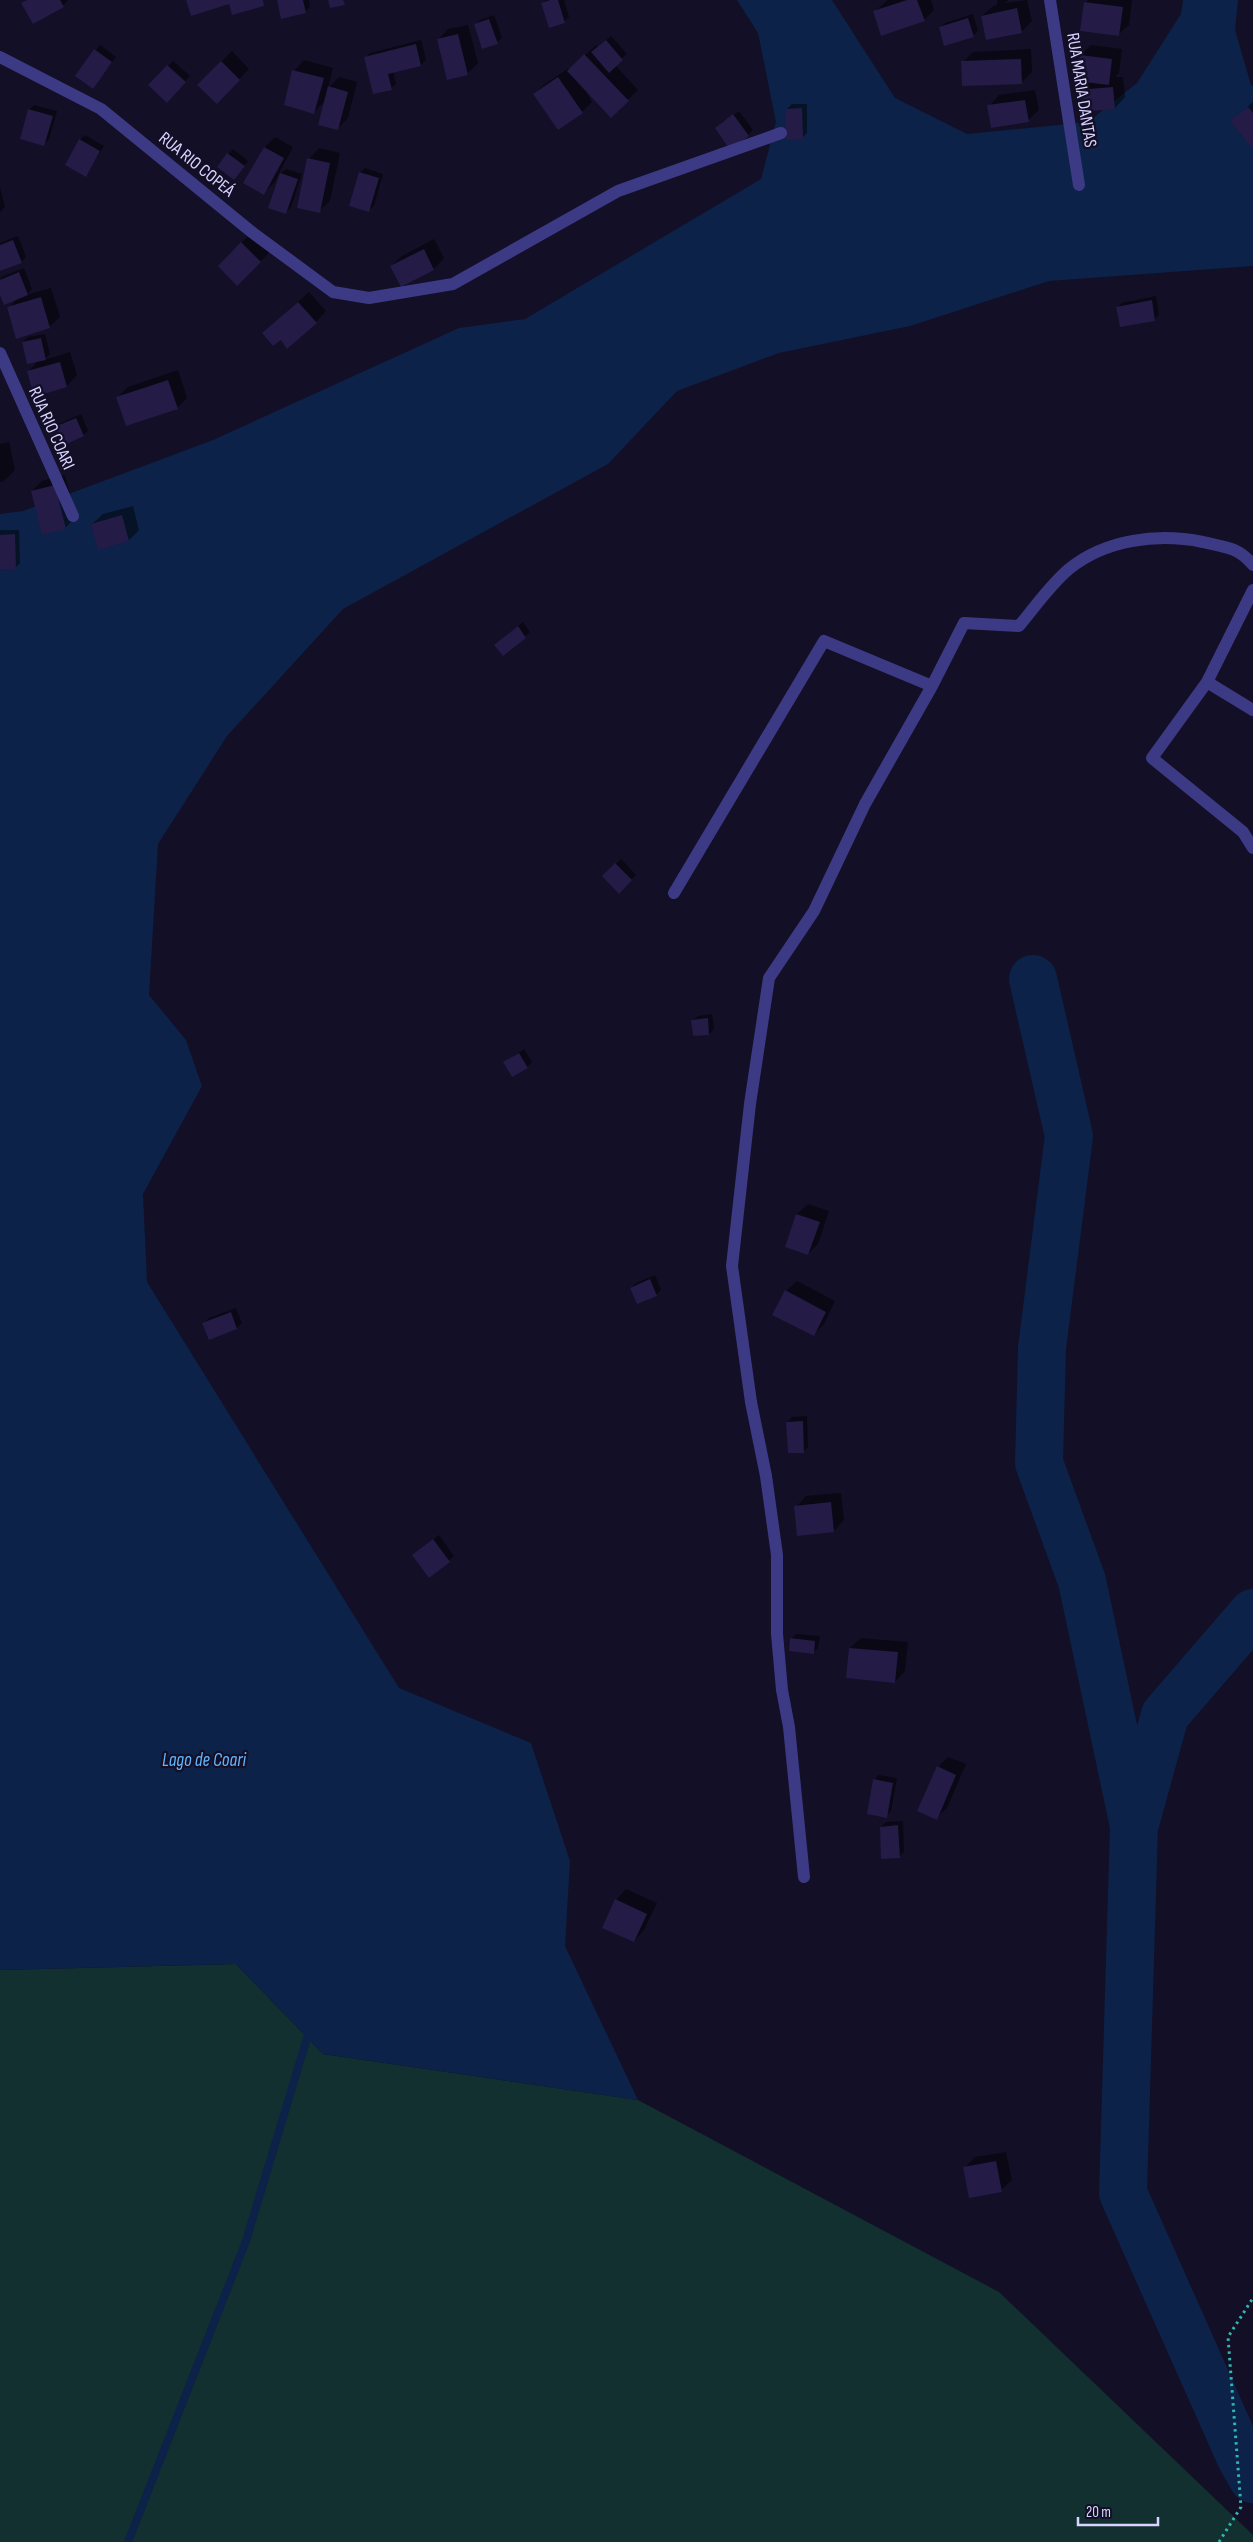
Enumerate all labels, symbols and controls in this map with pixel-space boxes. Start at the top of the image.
street label: RUA MARIA DANTAS [1062,31,1101,149]
street label: RUA RIO COPEÁ [155,127,239,201]
street label: RUA RIO COARI [24,384,79,473]
water label: Lago de Coari [162,1749,247,1772]
scale bar [1078,2494,1158,2526]
text: 20 m [1086,2503,1111,2522]

